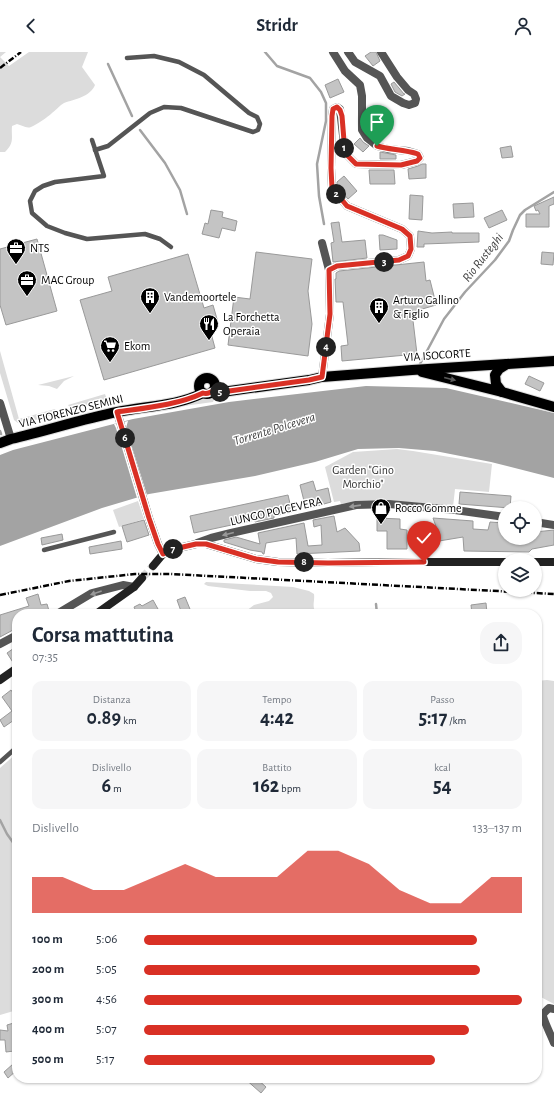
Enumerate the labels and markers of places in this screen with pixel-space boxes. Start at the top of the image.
pin [360,105,394,146]
pin: 1 [334,138,354,158]
pin: 2 [326,184,346,204]
office icon: NTS [5,237,27,265]
place label: NTS [30,242,50,254]
pin: 3 [374,252,394,272]
office icon: MAC Group [16,269,38,297]
place label: MAC Group [41,274,94,286]
building icon: Vandemoortele [139,286,161,314]
place label: Vandemoortele [164,291,236,303]
place label: Arturo Gallino & Figlio [393,294,459,320]
building icon: Arturo Gallino & Figlio [368,296,390,324]
place label: La Forchetta Operaia [223,311,280,337]
restaurant icon: La Forchetta Operaia [198,313,220,341]
supermarket icon: Ekom [99,335,121,363]
pin: 4 [316,337,336,357]
place label: Ekom [124,340,150,352]
pin: 5 [210,382,230,402]
pin: 6 [115,428,135,448]
shop icon: Rocco Gomme [370,497,392,525]
place label: Rocco Gomme [395,502,462,514]
pin [407,521,441,562]
pin: 7 [163,539,183,559]
pin: 8 [294,552,314,572]

